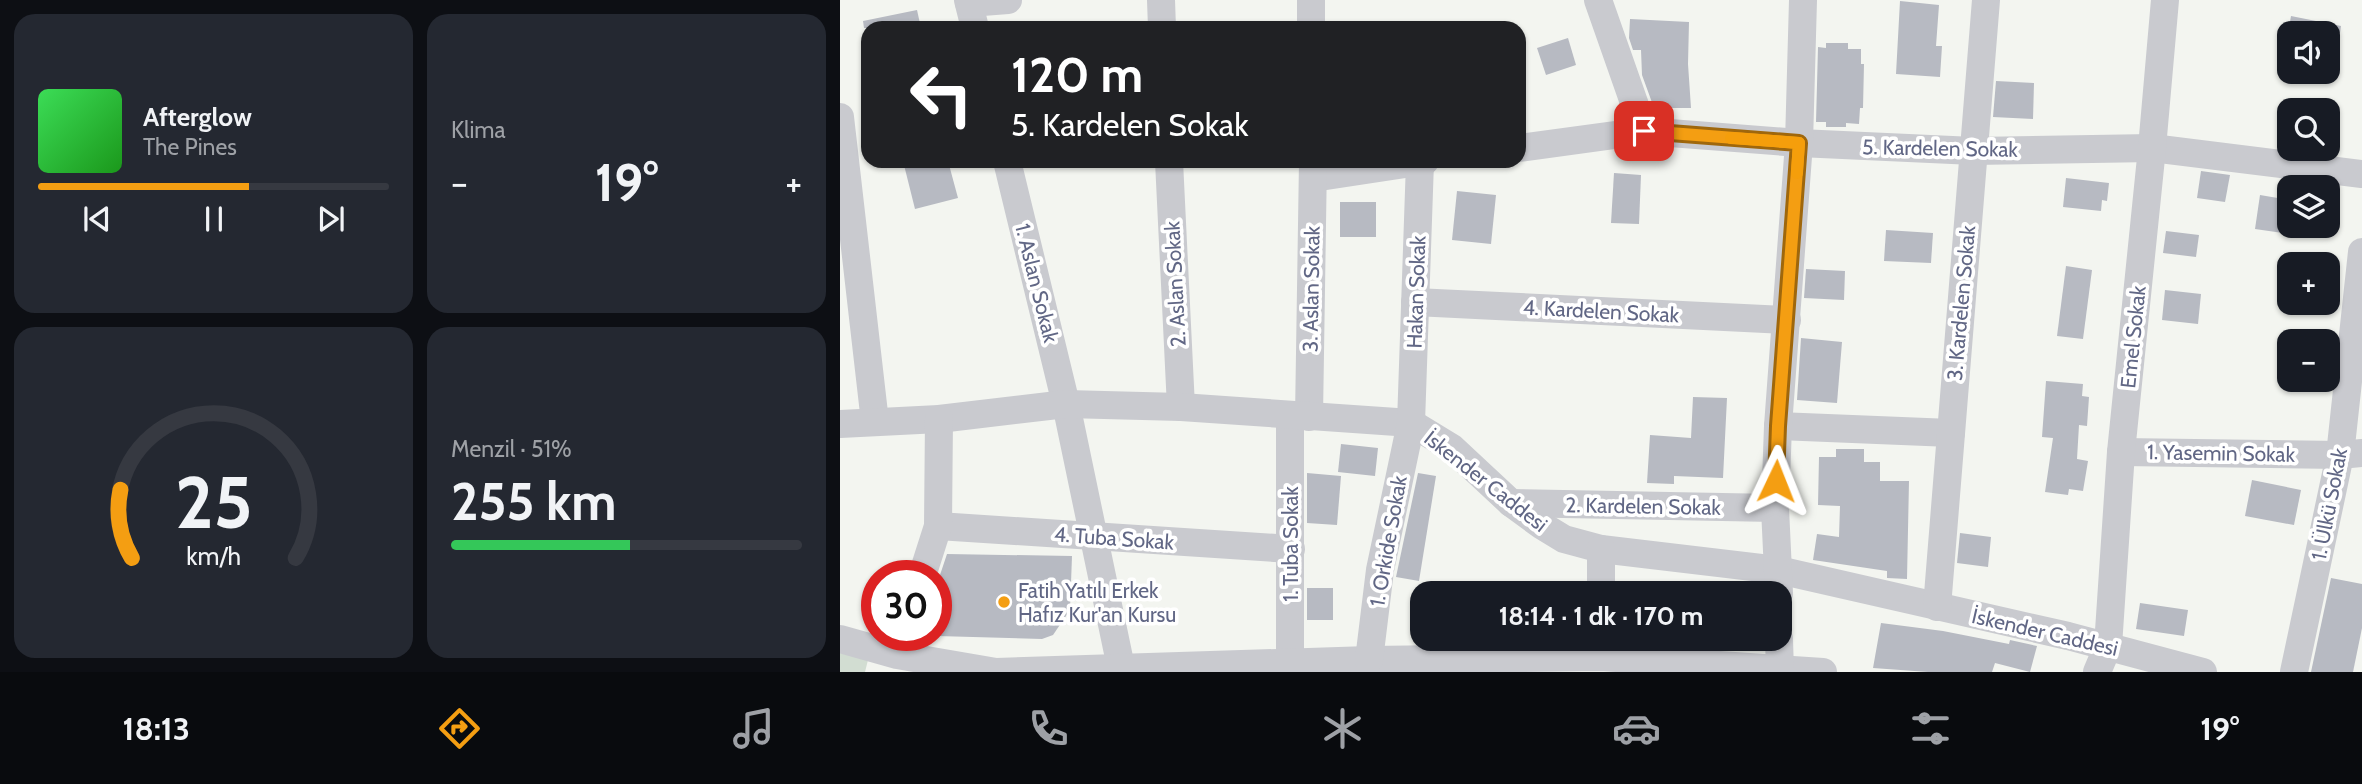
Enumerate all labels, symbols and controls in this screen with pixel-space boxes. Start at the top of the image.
map controls [2277,21,2340,392]
button: sound [2277,21,2340,84]
text: 120 m [1011,45,1143,104]
icon: left [896,49,987,140]
button: search [2277,98,2340,161]
text: Afterglow [143,101,252,133]
pin [1614,101,1674,161]
text: 5. Kardelen Sokak [1011,105,1249,144]
icon: arrive [1625,112,1663,150]
text: Klima [451,116,506,144]
text: The Pines [143,133,237,161]
street label: 5. Kardelen Sokak [1862,134,2019,162]
text: 19° [595,151,658,214]
text: − [451,159,468,206]
text: + [785,159,802,206]
button: layers [2277,175,2340,238]
icon: previous [78,200,116,238]
icon: pause [195,200,233,238]
icon: next [312,200,350,238]
street label: 2. Aslan Sokak [1159,220,1191,347]
street label: 1. Aslan Sokak [1010,221,1064,346]
street label: 3. Kardelen Sokak [1942,224,1980,382]
street label: 3. Aslan Sokak [1297,225,1325,352]
street label: Hakan Sokak [1402,234,1430,349]
button: + [2277,252,2340,315]
street label: Emel Sokak [2115,284,2151,389]
street label: 4. Kardelen Sokak [1522,294,1680,328]
button: − [2277,329,2340,392]
street label: İskender Caddesi [1419,425,1553,537]
text: Menzil · 51% [451,435,572,463]
street label: 1. Yasemin Sokak [2147,439,2296,467]
position arrow [1739,444,1813,518]
street label: 1. Ülkü Sokak [2306,445,2352,562]
text: 25 [175,459,252,547]
text: 255 km [451,470,616,533]
street label: 1. Orkide Sokak [1364,473,1412,608]
street label: 1. Tuba Sokak [1278,486,1303,602]
street label: 2. Kardelen Sokak [1565,492,1722,520]
street label: 4. Tuba Sokak [1053,521,1175,555]
text: km/h [186,541,241,571]
speed limit sign: 30 [861,560,952,651]
place label: Fatih Yatılı Erkek Hafız Kur'an Kursu [1018,578,1176,627]
marker: Fatih Yatılı Erkek Hafız Kur'an Kursu [996,594,1012,610]
text: 18:14 · 1 dk · 170 m [1499,600,1703,632]
street label: İskender Caddesi [1969,603,2121,661]
icon: directions [435,704,484,753]
icon: music [729,704,778,753]
icon: phone [1024,704,1073,753]
icon: climate [1318,704,1367,753]
icon: car [1612,704,1661,753]
icon: filters [1906,704,1955,753]
text: 18:13 [123,709,190,748]
text: 19° [2200,709,2239,748]

